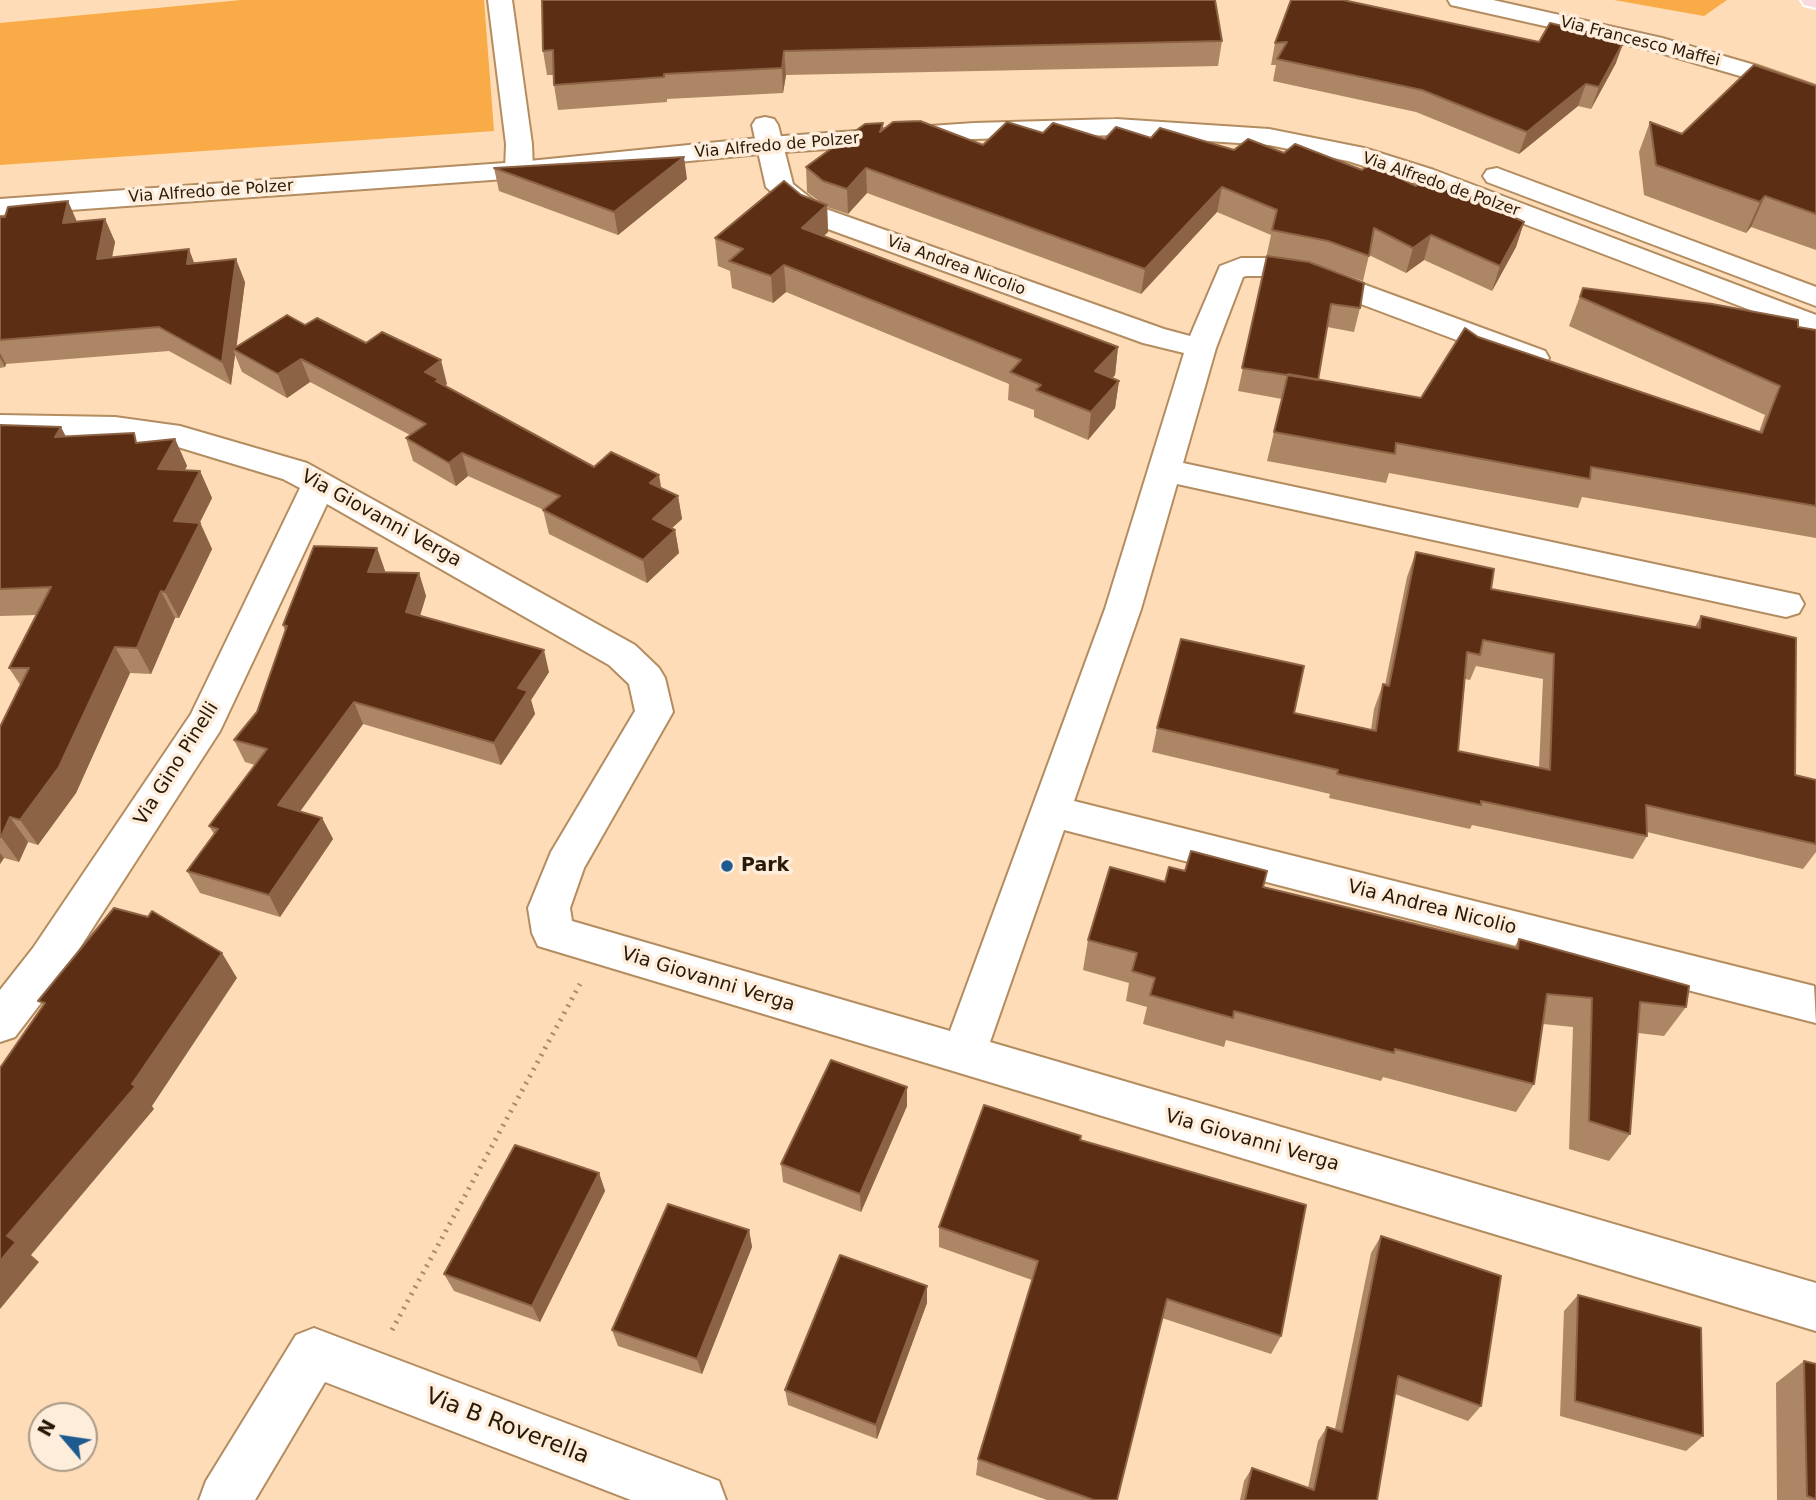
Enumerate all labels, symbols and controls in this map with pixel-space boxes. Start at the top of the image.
street label: Via Francesco Maffei [1558,13,1722,71]
street label: Via Alfredo de Polzer [694,129,860,163]
street label: Via Alfredo de Polzer [1360,149,1522,221]
street label: Via Alfredo de Polzer [128,177,294,207]
street label: Via Andrea Nicolio [884,232,1028,300]
street label: Via Giovanni Verga [297,465,465,573]
street label: Via Gino Pinelli [130,698,224,830]
place label: Park [741,855,789,877]
marker: Park [719,858,735,874]
street label: Via Andrea Nicolio [1345,876,1519,940]
street label: Via Giovanni Verga [619,943,797,1017]
street label: Via Giovanni Verga [1162,1105,1342,1177]
street label: Via B Roverella [421,1383,593,1471]
north arrow [28,1402,98,1472]
text: N [33,1415,60,1440]

